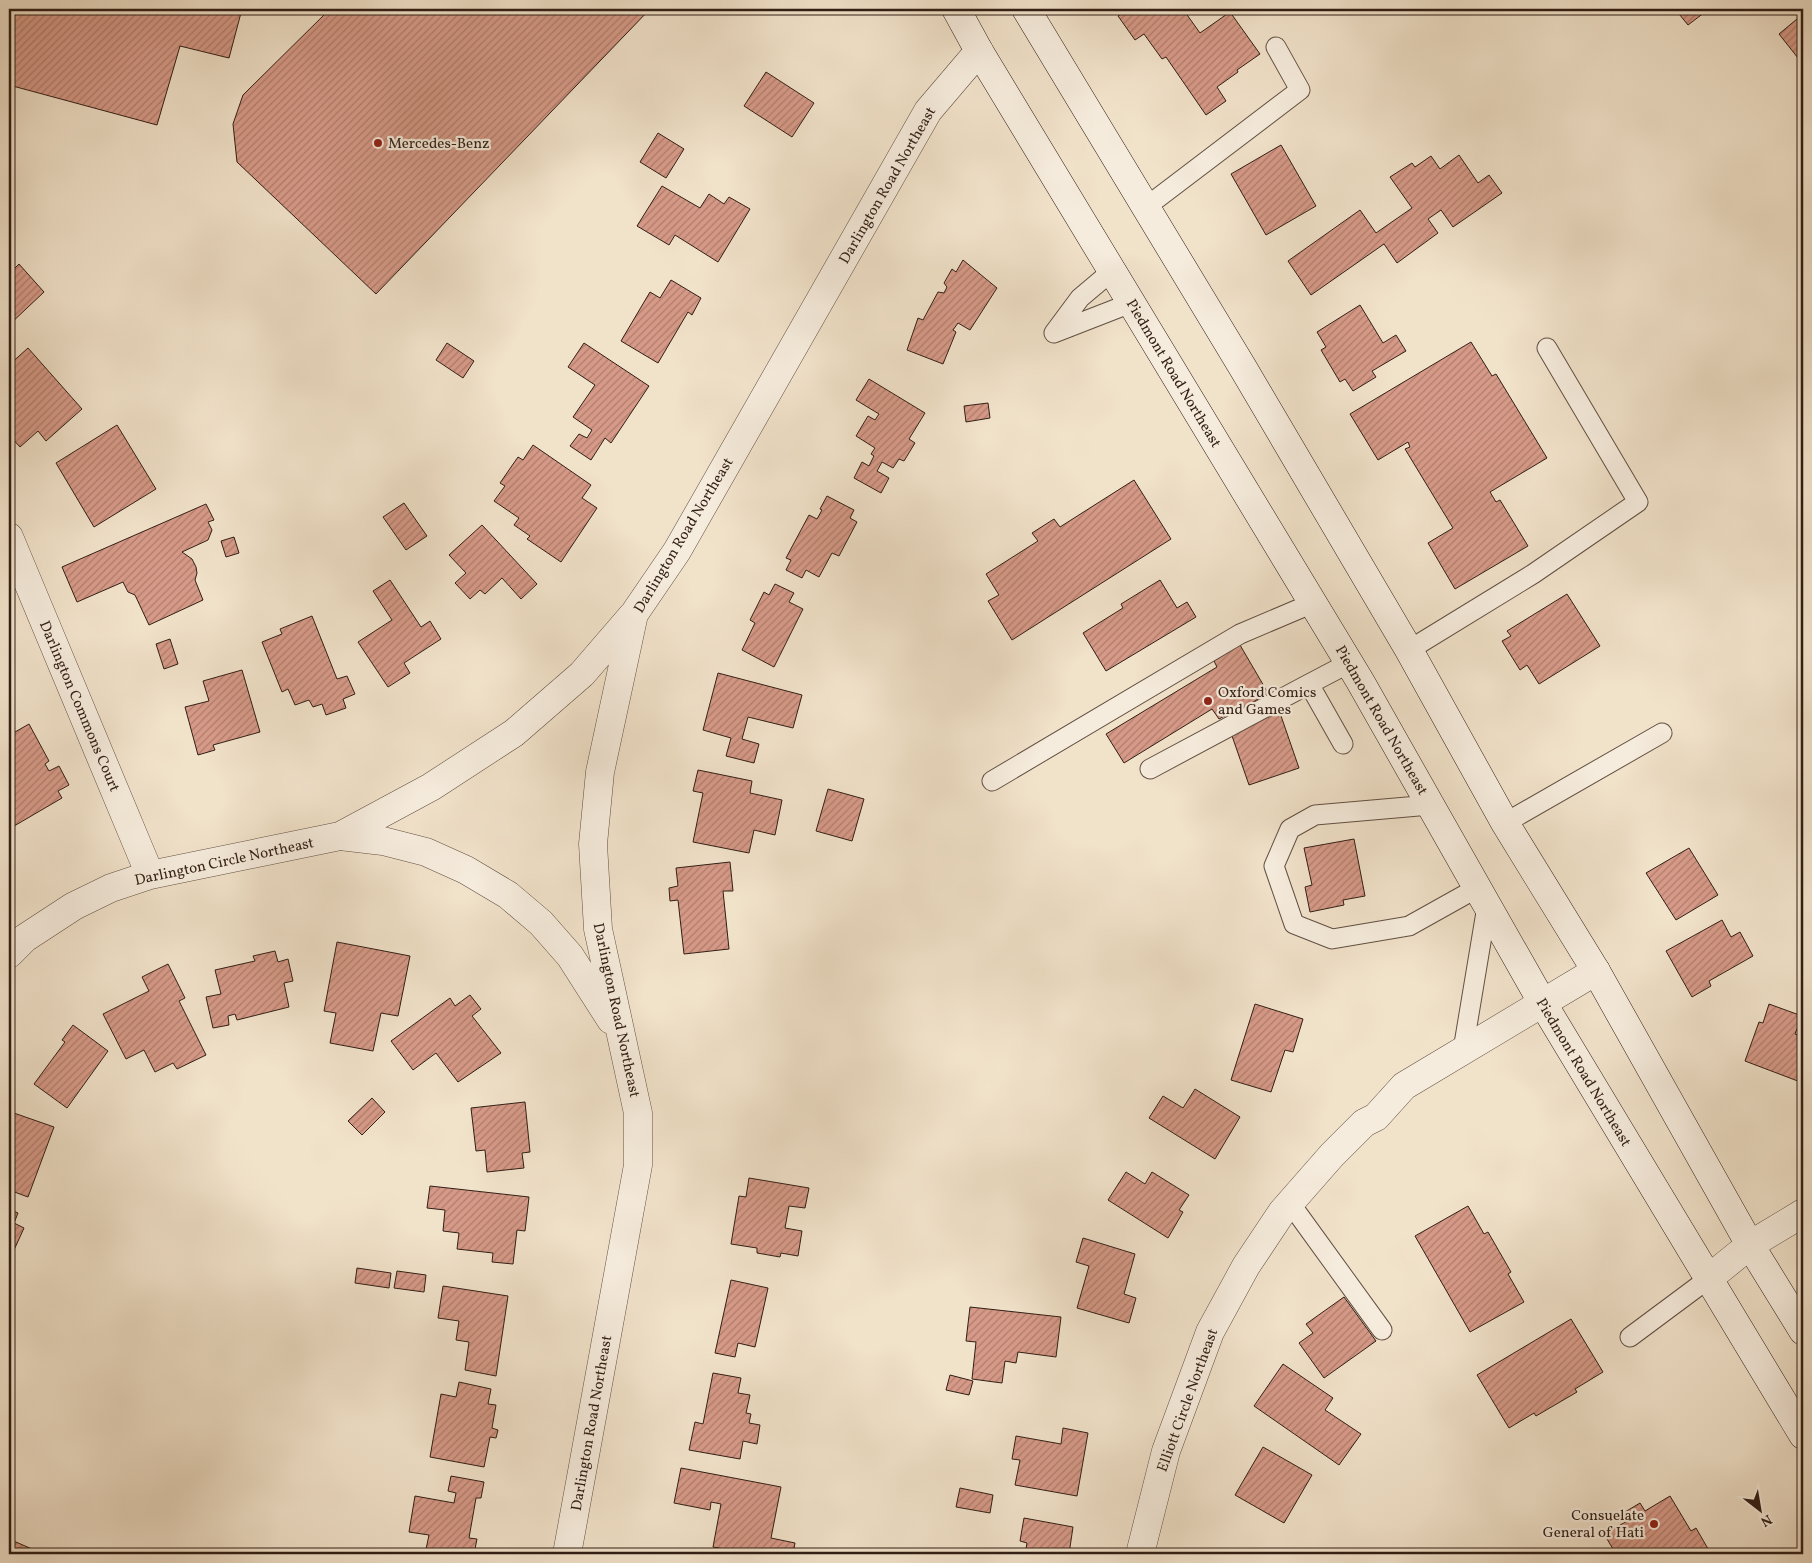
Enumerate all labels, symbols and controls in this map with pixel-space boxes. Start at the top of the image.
street label: Darlington Road Northeast [835,103,942,268]
place label: Mercedes-Benz [388,134,490,155]
marker: Mercedes-Benz [372,137,384,149]
street label: Piedmont Road Northeast [1120,295,1225,452]
street label: Darlington Road Northeast [629,454,739,618]
street label: Darlington Commons Court [33,618,124,795]
street label: Piedmont Road Northeast [1329,642,1432,800]
place label: Oxford Comics and Games [1218,683,1316,721]
marker: Oxford Comics and Games [1202,695,1214,707]
street label: Darlington Circle Northeast [133,833,316,892]
street label: Darlington Road Northeast [587,921,644,1100]
street label: Piedmont Road Northeast [1530,994,1635,1151]
street label: Elliott Circle Northeast [1153,1326,1224,1475]
street label: Darlington Road Northeast [567,1334,618,1513]
north arrow [1734,1486,1784,1536]
place label: Consuelate General of Hati [1543,1506,1644,1544]
text: N [1757,1509,1775,1531]
marker: Consuelate General of Hati [1648,1518,1660,1530]

